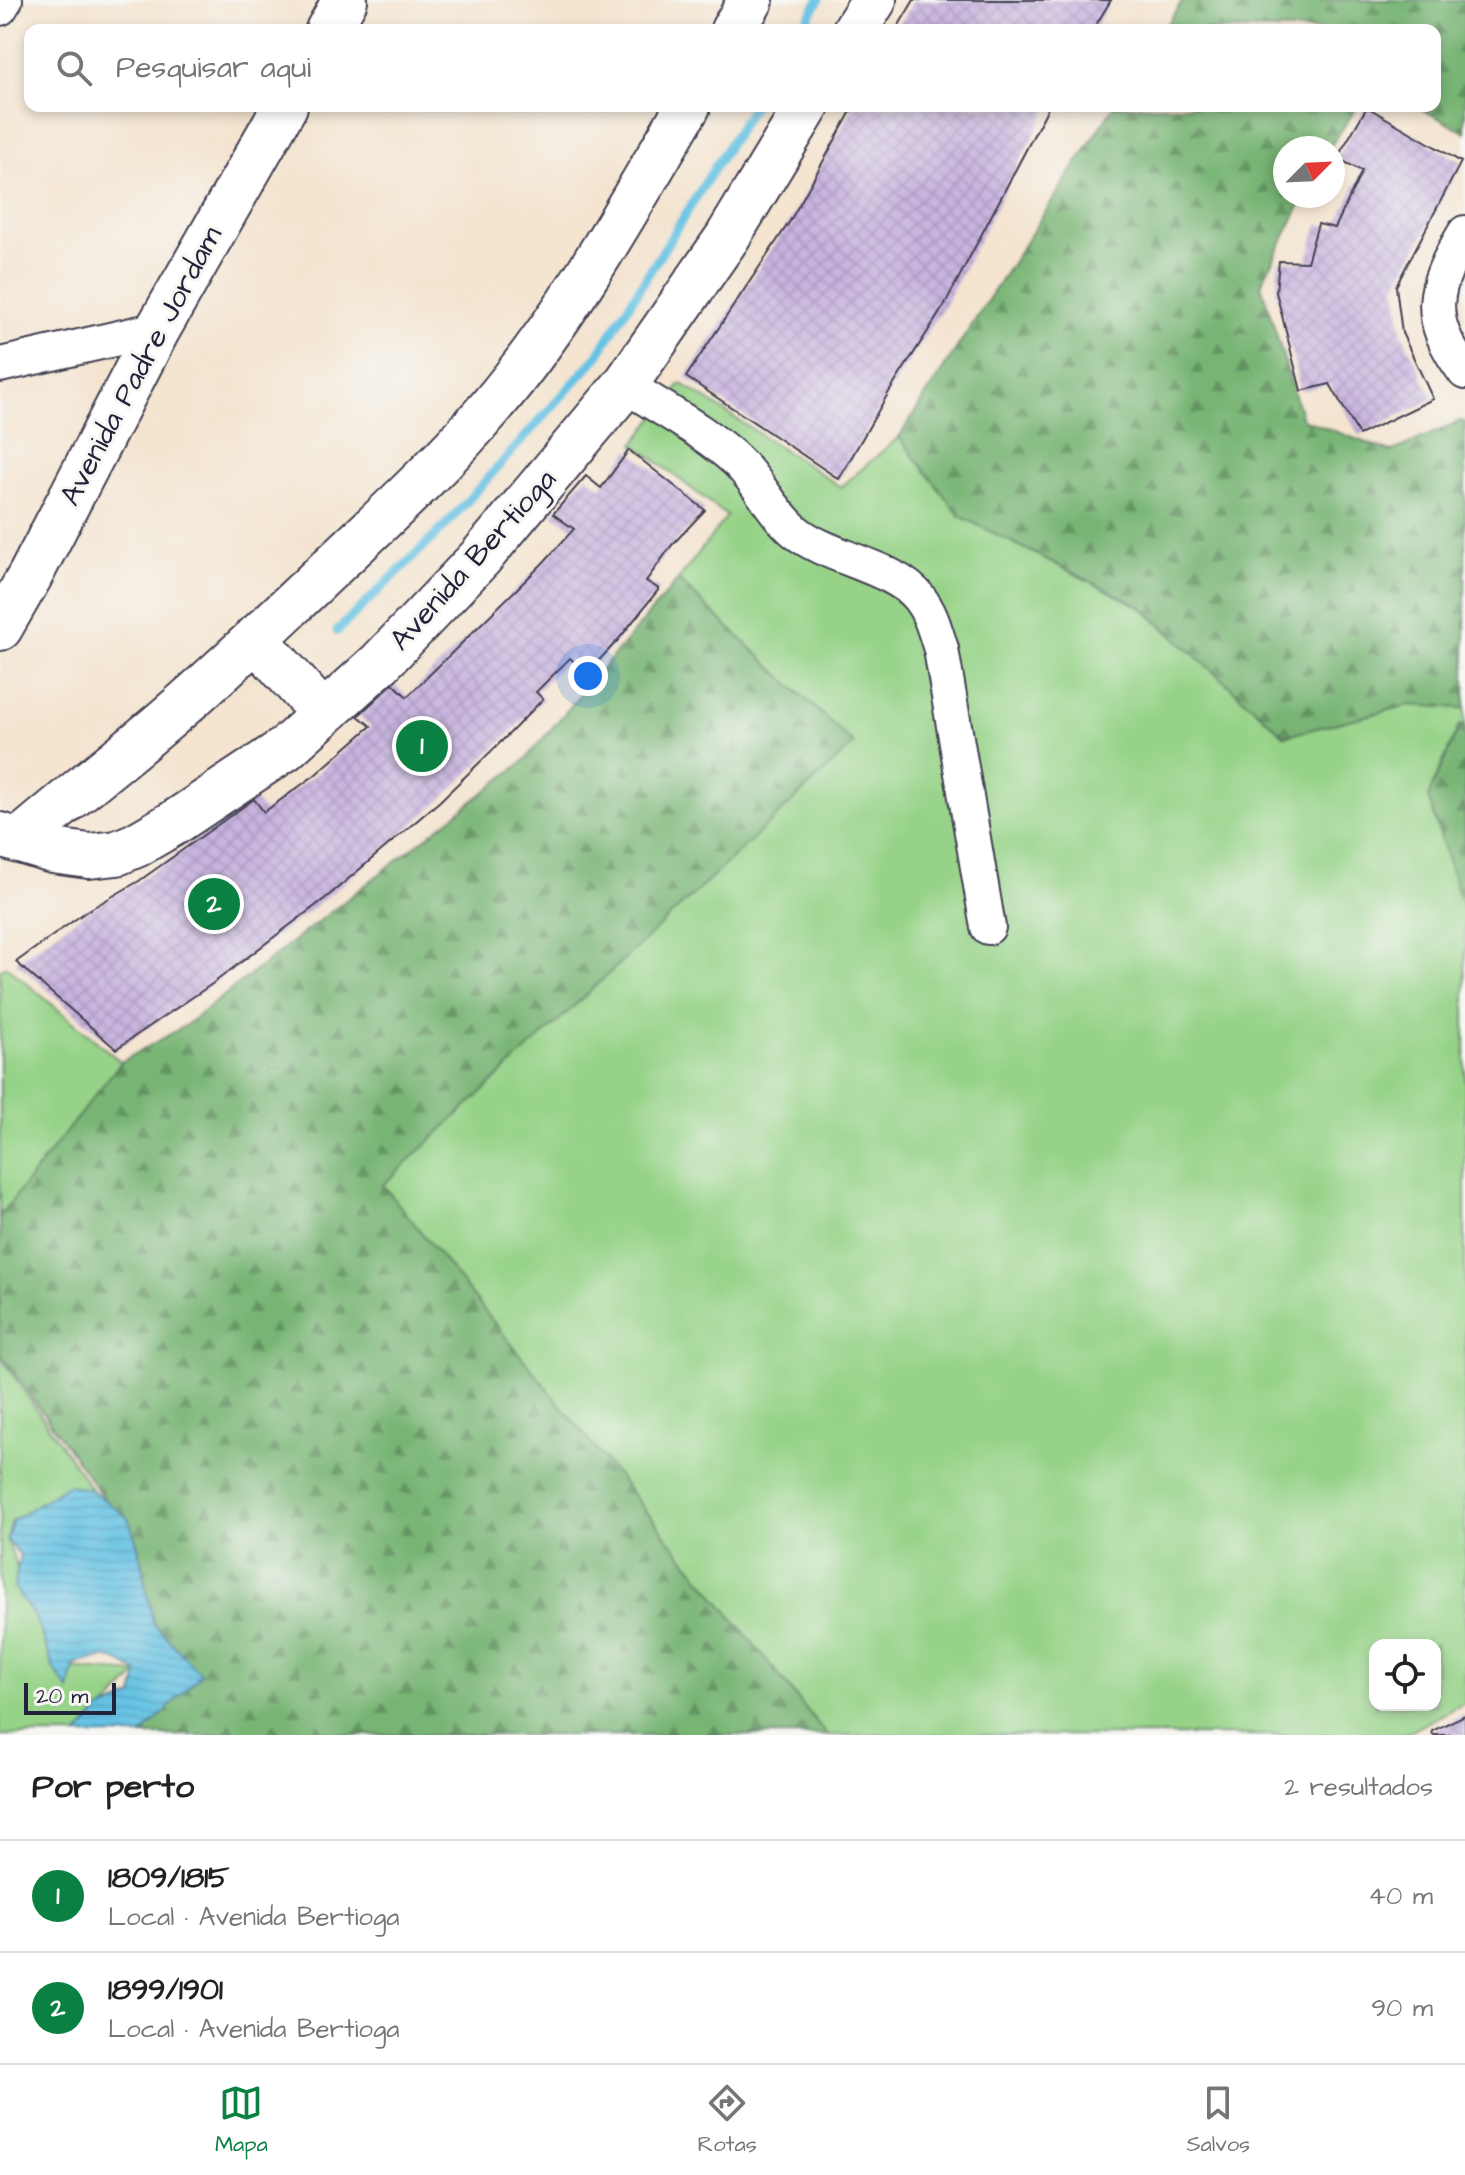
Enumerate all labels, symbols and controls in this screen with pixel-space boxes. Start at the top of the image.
search box [24,24,1441,112]
icon: search [52,46,96,90]
text: Pesquisar aqui [116,47,311,89]
north arrow [1273,136,1345,208]
street label: Avenida Padre Jordam [49,218,233,513]
street label: Avenida Bertioga [380,460,567,661]
your location [568,656,608,696]
pin: 1 [396,716,448,776]
pin: 2 [188,874,240,934]
map controls [1369,1639,1441,1711]
button: locate [1369,1639,1441,1711]
scale bar [24,1679,116,1715]
text: 20 m [36,1681,88,1712]
text: Por perto [32,1763,194,1811]
text: 2 resultados [1284,1769,1433,1805]
text: 1809/1815 [108,1857,229,1899]
text: 1 [56,1878,60,1914]
text: 40 m [1368,1878,1433,1914]
text: Local · Avenida Bertioga [108,1899,400,1935]
text: 1899/1901 [108,1969,223,2011]
text: 2 [51,1990,65,2026]
text: 90 m [1371,1990,1433,2026]
text: Local · Avenida Bertioga [108,2011,400,2047]
tab: Mapa [215,2081,268,2160]
tab: Rotas [697,2081,757,2160]
tab: Salvos [1186,2081,1250,2160]

